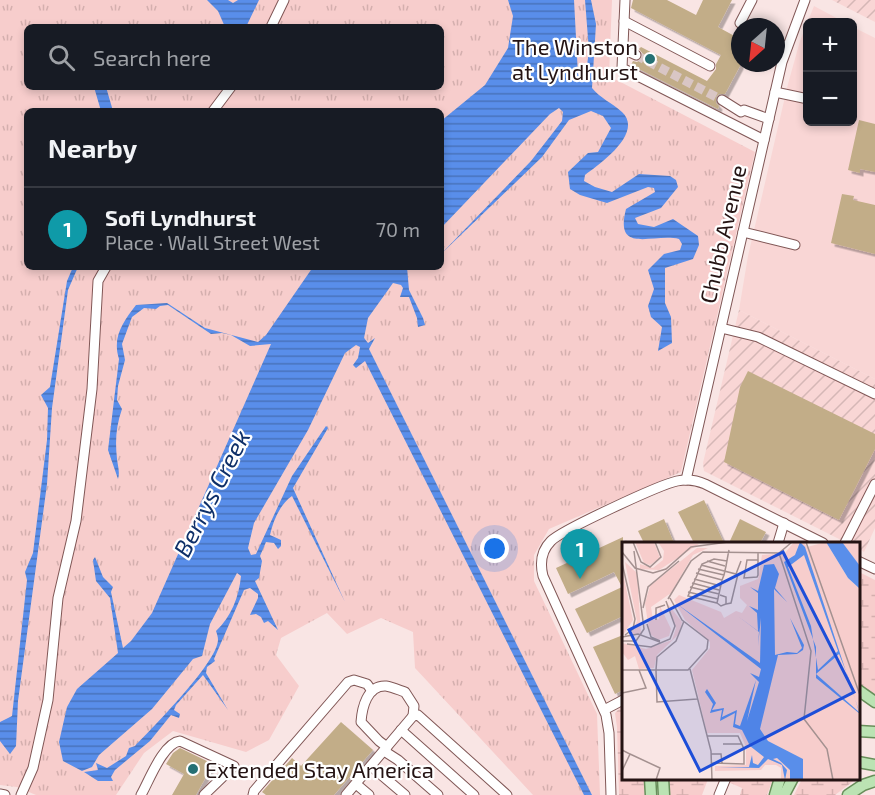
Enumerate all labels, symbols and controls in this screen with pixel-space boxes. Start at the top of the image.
north arrow [731,18,785,72]
map controls [803,18,857,126]
button: + [803,18,857,72]
search box [24,24,444,90]
place label: The Winston at Lyndhurst [512,33,638,84]
icon: search [45,41,78,74]
text: Search here [93,44,211,70]
marker: The Winston at Lyndhurst [643,52,657,66]
button: − [803,72,857,126]
text: Nearby [48,132,137,163]
street label: Chubb Avenue [693,162,751,306]
text: Sofi Lyndhurst [105,204,256,230]
text: 1 [63,217,72,241]
text: 70 m [376,217,420,241]
text: Place · Wall Street West [105,230,320,254]
water label: Berrys Creek [167,425,255,561]
pin: 1 [560,530,600,579]
your location [480,534,509,563]
inset map [622,542,860,780]
place label: Extended Stay America [205,756,434,782]
marker: Extended Stay America [186,762,200,776]

